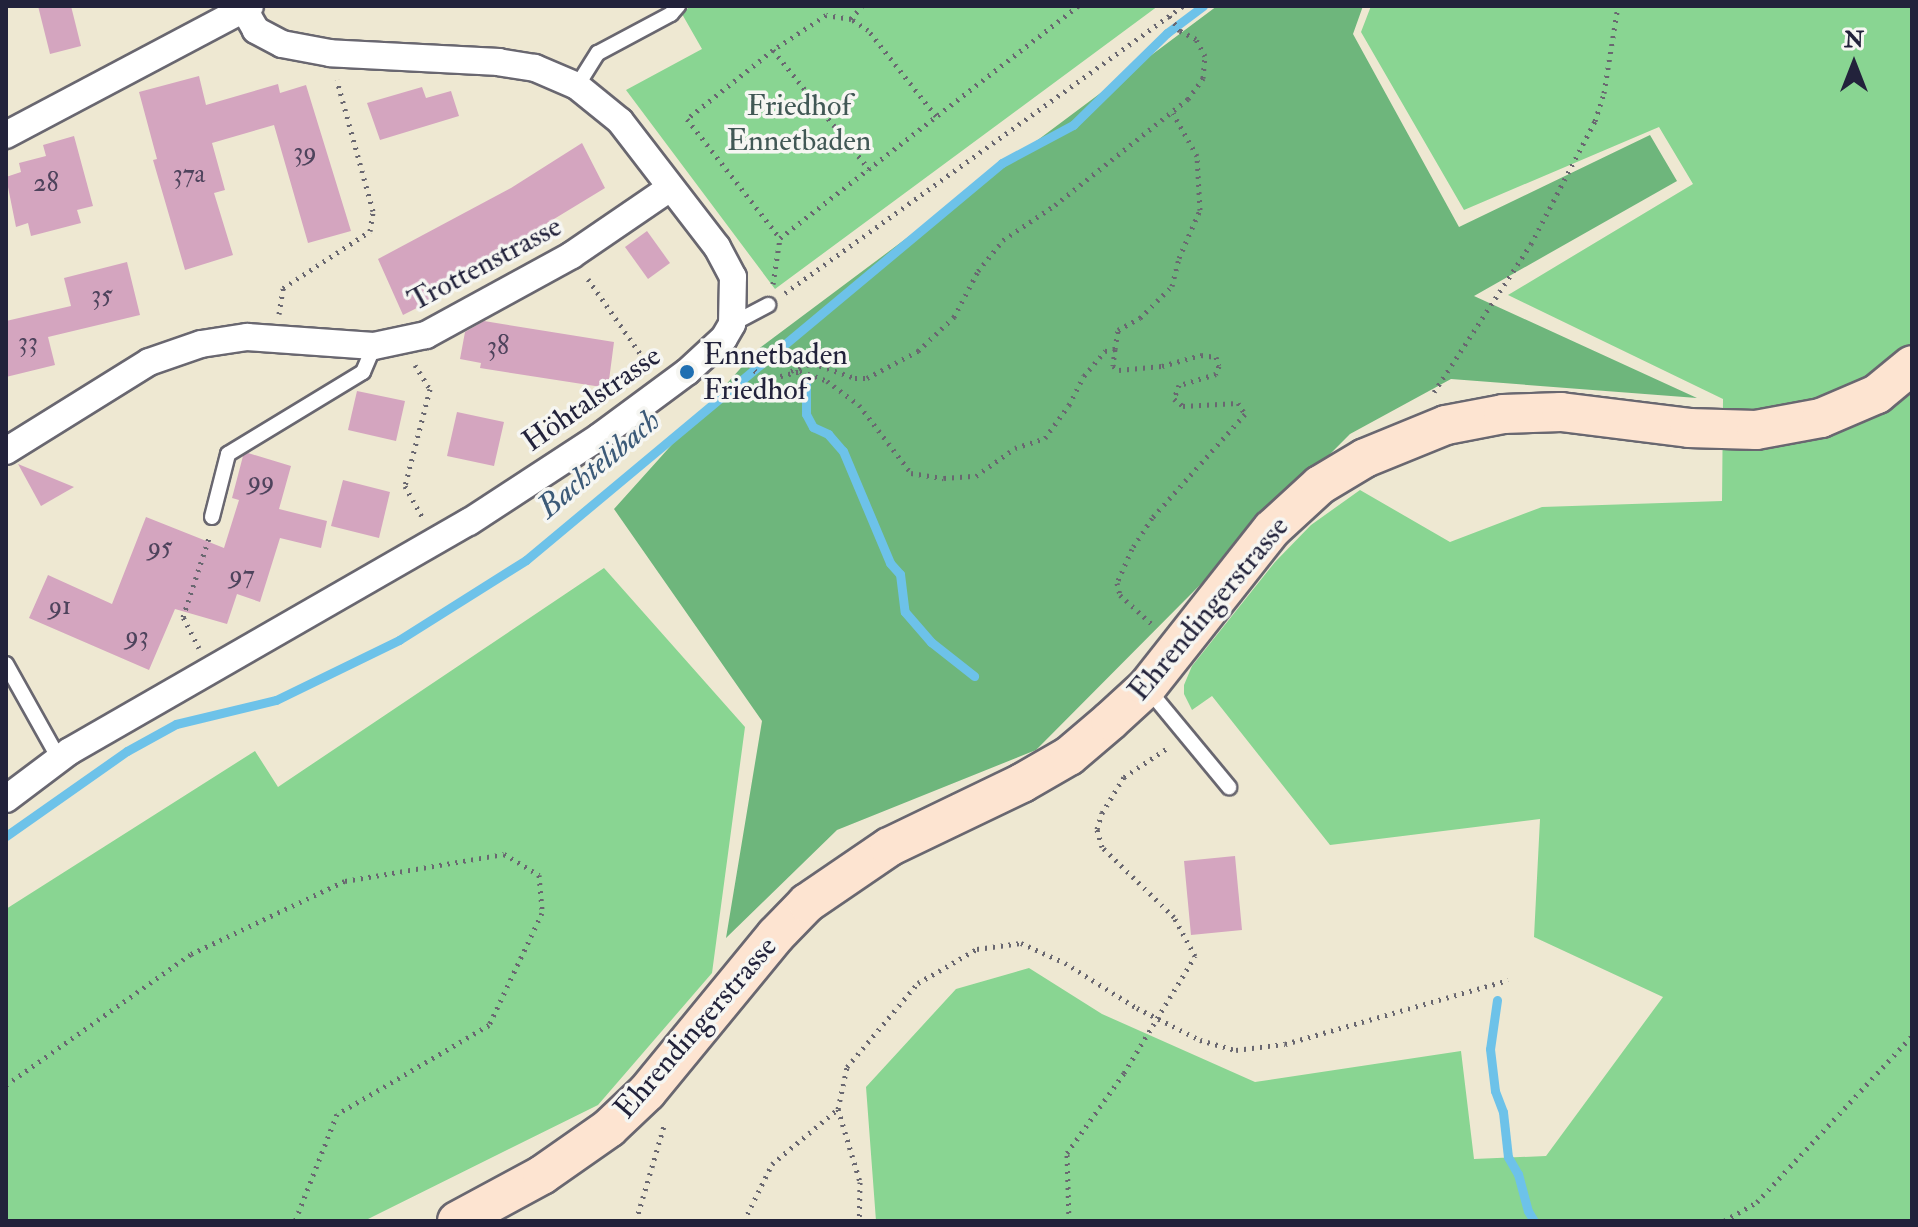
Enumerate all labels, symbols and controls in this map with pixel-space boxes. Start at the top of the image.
north arrow [1814,24,1894,104]
text: N [1844,26,1864,54]
park label: Friedhof Ennetbaden [727,88,871,158]
house number: 39 [293,137,317,169]
house number: 37a [173,159,205,191]
house number: 28 [33,168,59,200]
street label: Trottenstrasse [402,209,568,319]
house number: 35 [91,280,113,312]
house number: 33 [18,327,38,359]
house number: 38 [487,331,509,363]
place label: Ennetbaden Friedhof [703,337,848,408]
street label: Höhtalstrasse [516,338,668,460]
marker: Ennetbaden Friedhof [678,363,696,381]
water label: Bachtelibach [530,402,668,526]
house number: 99 [248,466,274,498]
street label: Ehrendingerstrasse [1121,509,1297,709]
house number: 95 [148,532,172,564]
house number: 97 [229,560,255,592]
house number: 91 [49,591,71,623]
house number: 93 [125,621,149,653]
street label: Ehrendingerstrasse [607,930,785,1126]

